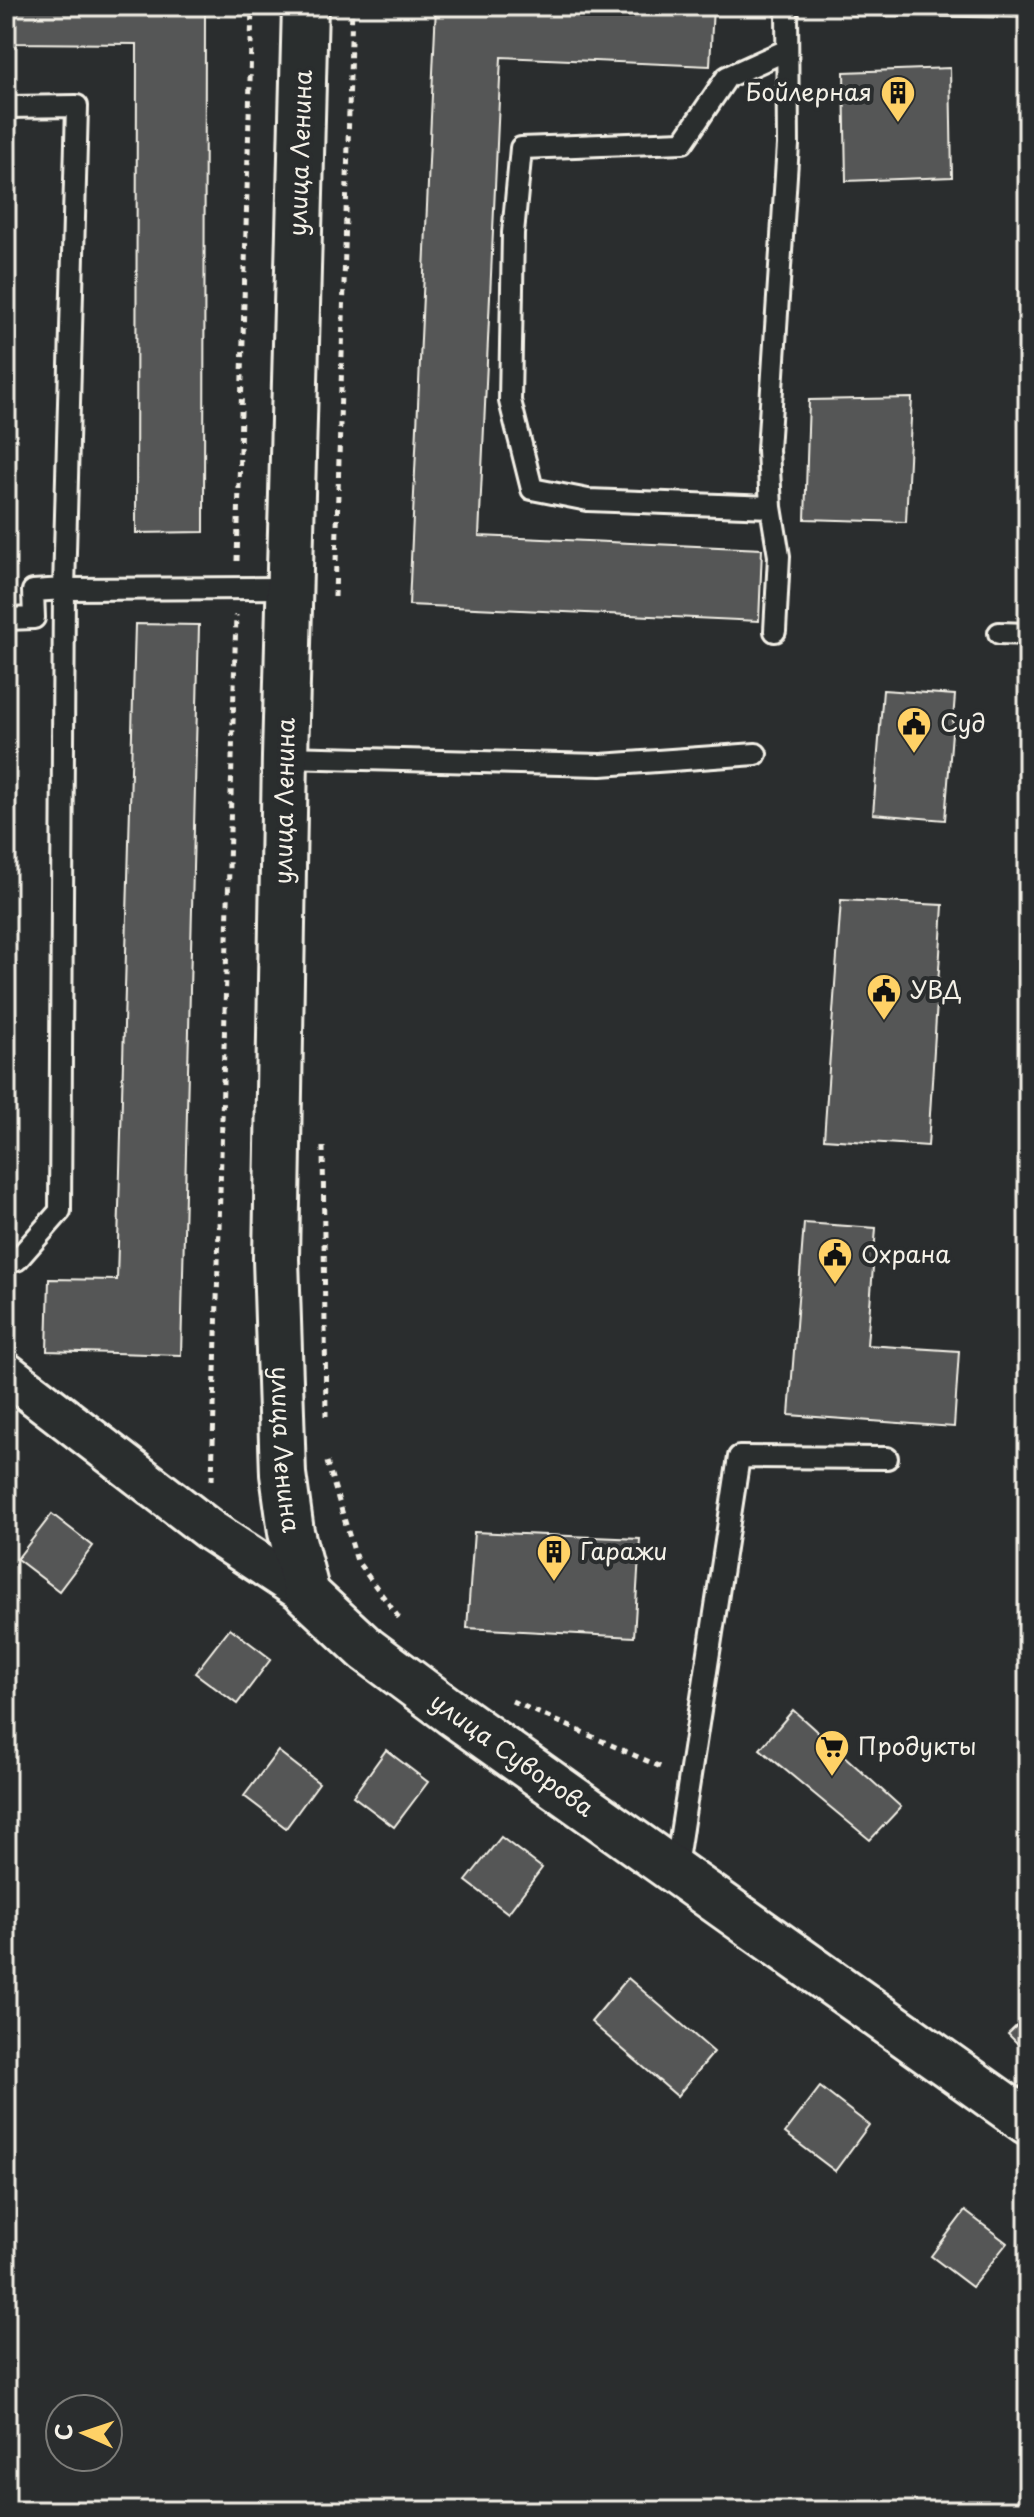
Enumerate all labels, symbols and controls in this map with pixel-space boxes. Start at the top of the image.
street label: улица Ленина [278,69,320,237]
place label: Бойлерная [746,73,872,109]
building icon: Бойлерная [879,74,917,124]
place label: Суд [940,704,986,740]
public building icon: Суд [895,705,933,755]
street label: улица Ленина [264,717,302,885]
place label: УВД [910,971,962,1007]
public building icon: УВД [865,972,903,1022]
place label: Охрана [861,1235,950,1271]
public building icon: Охрана [816,1236,854,1286]
street label: улица Ленина [264,1366,311,1534]
place label: Гаражи [580,1532,668,1568]
building icon: Гаражи [535,1533,573,1583]
street label: улица Суворова [423,1683,602,1824]
place label: Продукты [858,1727,977,1763]
supermarket icon: Продукты [813,1728,851,1778]
north arrow [44,2393,124,2473]
text: С [46,2423,79,2441]

